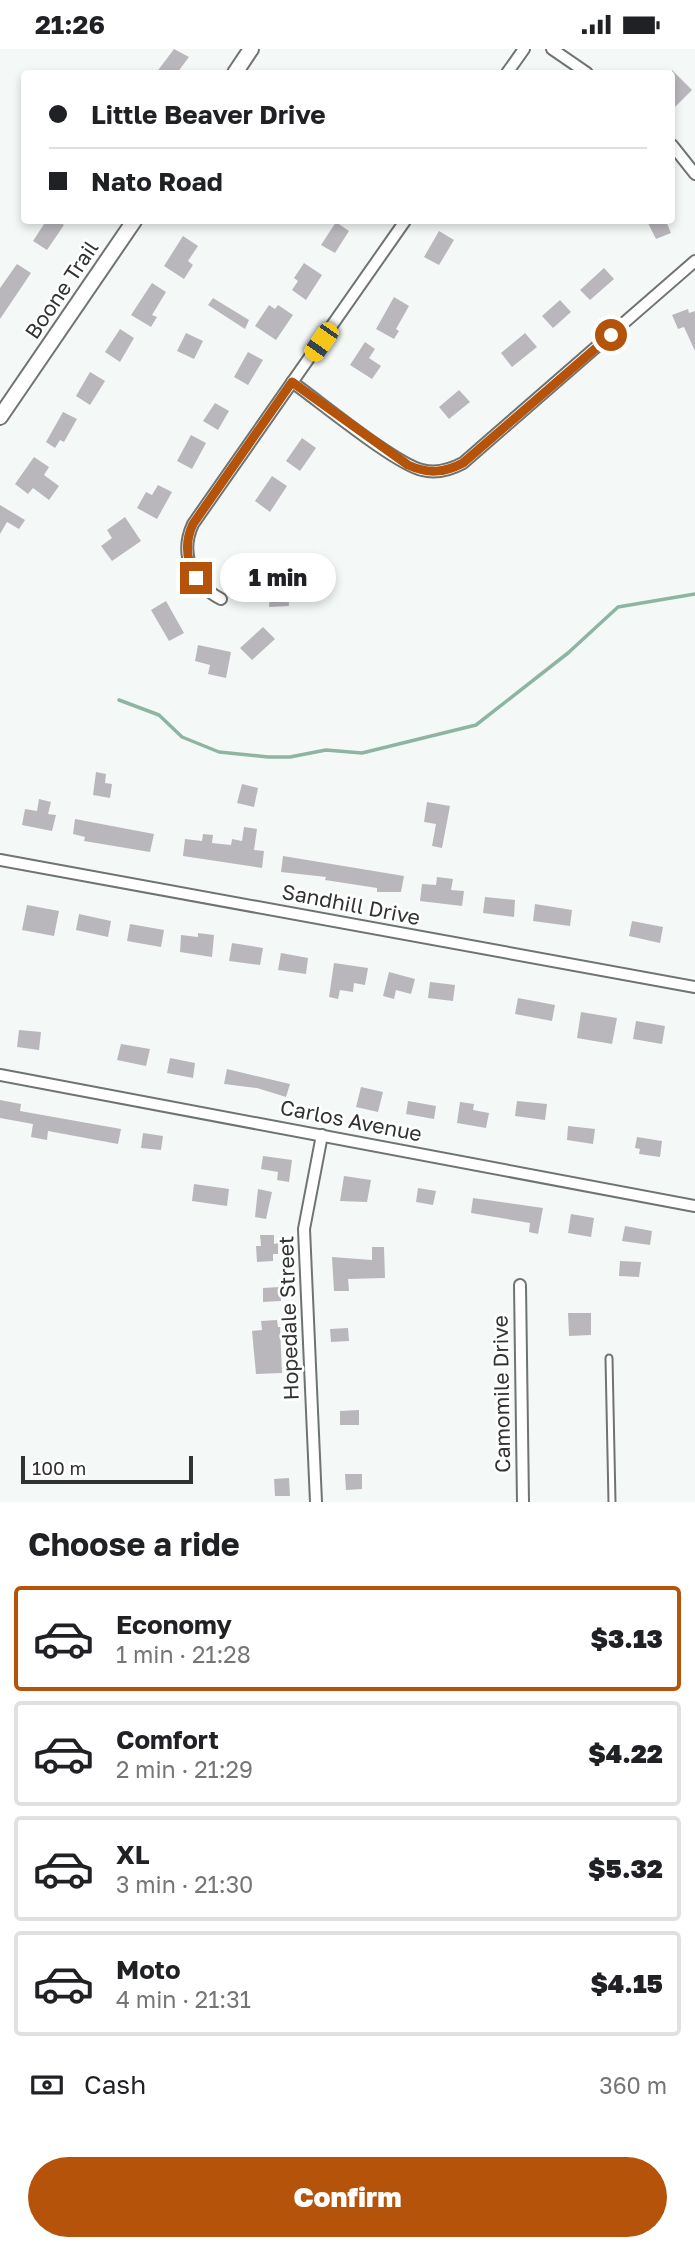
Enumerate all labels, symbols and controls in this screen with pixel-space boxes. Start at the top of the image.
text: 21:26 [35,9,105,40]
text: Little Beaver Drive [91,99,326,130]
text: Nato Road [91,166,223,197]
street label: Boone Trail [19,235,104,344]
car [301,319,342,365]
route start [595,319,627,351]
callout: 1 min [220,553,336,603]
route end [180,562,212,594]
text: 1 min [249,563,307,591]
street label: Sandhill Drive [280,878,423,930]
street label: Carlos Avenue [278,1094,424,1147]
street label: Hopedale Street [272,1235,304,1401]
street label: Camomile Drive [487,1315,515,1473]
scale bar [21,1453,192,1485]
text: 100 m [32,1456,86,1479]
text: Choose a ride [28,1525,240,1563]
icon: car [32,1607,95,1670]
text: Economy [116,1609,232,1640]
text: $3.13 [591,1623,663,1654]
text: 1 min · 21:28 [116,1640,251,1668]
icon: car [32,1722,95,1785]
text: Comfort [116,1724,219,1755]
text: $4.22 [588,1738,663,1769]
text: 2 min · 21:29 [116,1755,253,1783]
icon: car [32,1837,95,1900]
text: XL [116,1839,150,1870]
text: $5.32 [588,1853,663,1884]
text: 3 min · 21:30 [116,1870,253,1898]
icon: car [32,1952,95,2015]
text: Moto [116,1954,181,1985]
text: $4.15 [590,1968,663,1999]
text: 4 min · 21:31 [116,1985,251,2013]
icon: cash [28,2066,66,2104]
text: Cash [84,2069,146,2100]
text: 360 m [599,2071,667,2099]
button: Confirm [28,2157,667,2237]

